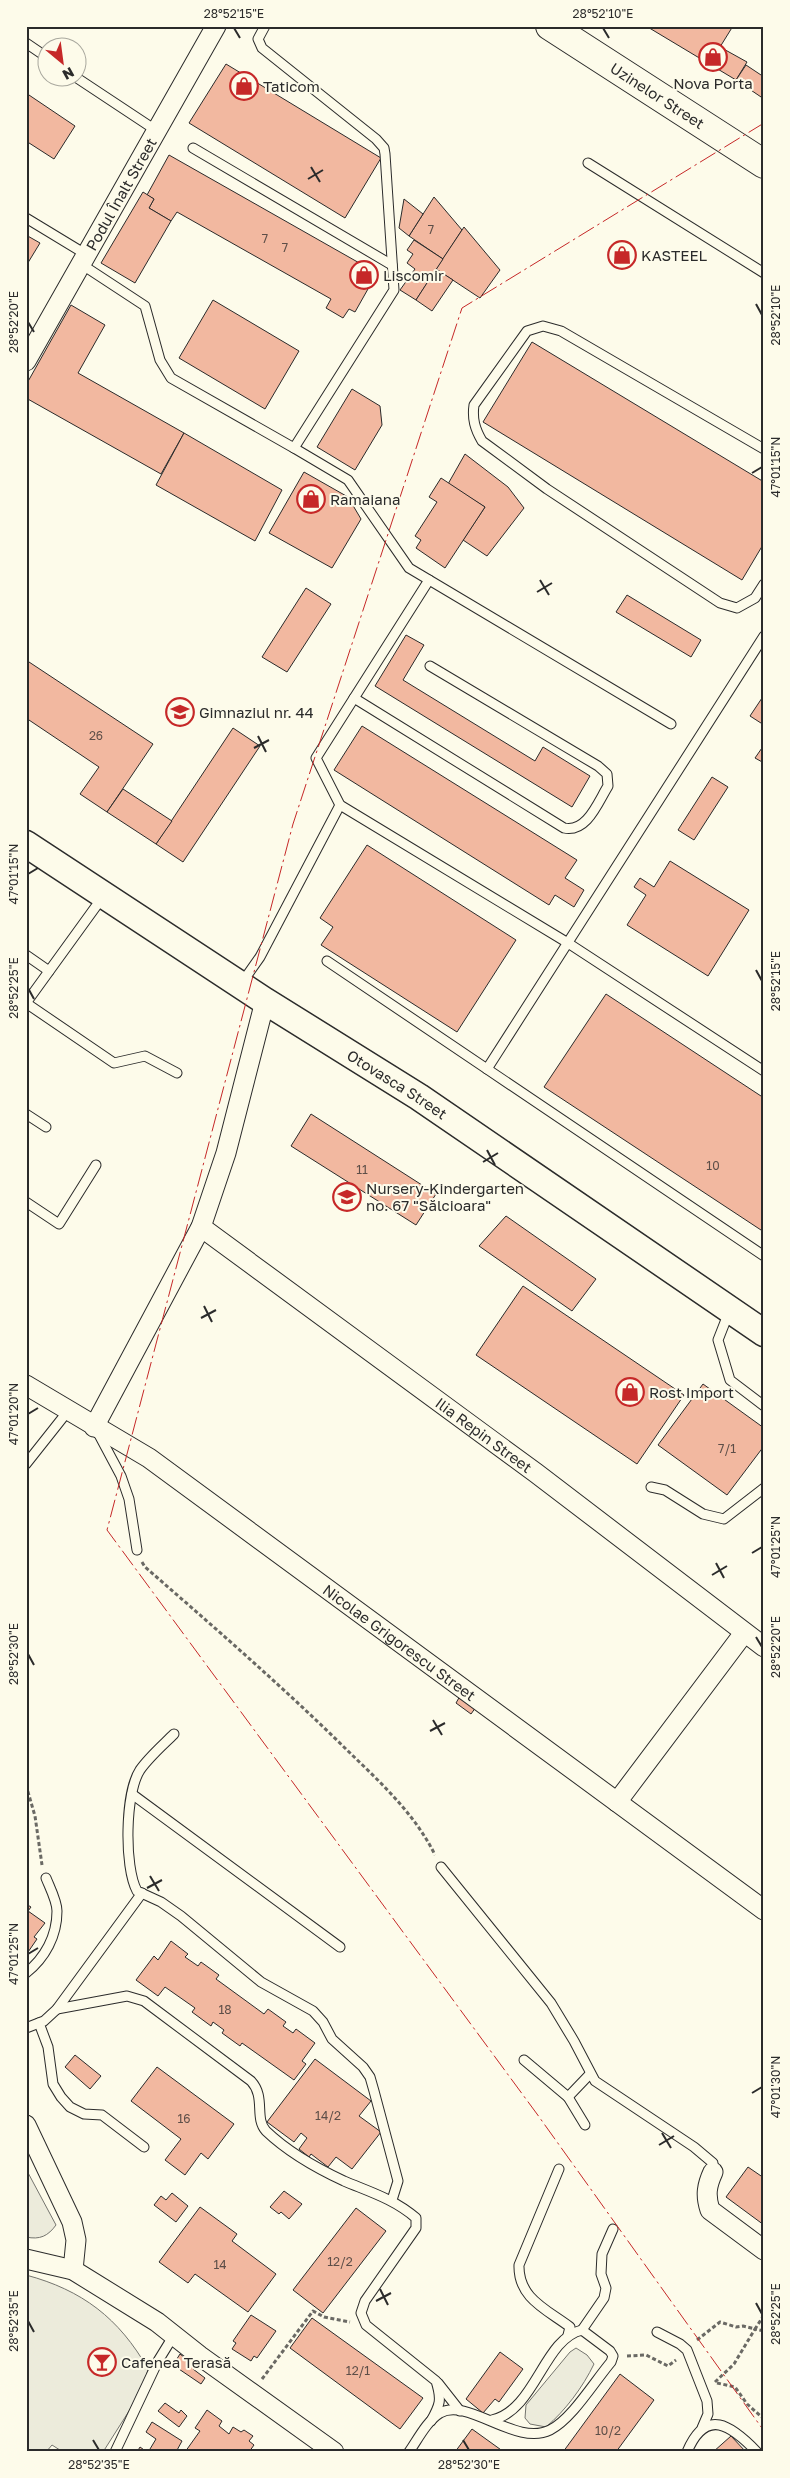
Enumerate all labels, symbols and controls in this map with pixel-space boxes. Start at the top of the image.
text: 28°52'15"E [204,6,264,21]
text: 28°52'10"E [573,6,633,21]
north arrow [38,38,88,88]
shop icon: Nova Porta [698,42,728,72]
street label: Uzinelor Street [607,58,708,132]
text: N [60,64,77,84]
shop icon: Taticom [229,71,259,101]
place label: Nova Porta [673,74,753,92]
place label: Taticom [263,77,320,95]
street label: Podul Înalt Street [82,134,160,254]
house number: 7 [428,222,434,237]
house number: 7 [262,231,268,246]
house number: 7 [282,240,288,255]
shop icon: KASTEEL [607,240,637,270]
place label: KASTEEL [641,246,708,264]
shop icon: Liscomir [349,260,379,290]
place label: Liscomir [383,266,444,284]
text: 28°52'10"E [768,285,783,345]
text: 28°52'20"E [6,291,21,353]
text: 47°01'15"N [768,437,783,497]
shop icon: Ramaiana [296,484,326,514]
place label: Ramaiana [330,490,400,508]
school or university icon: Gimnaziul nr. 44 [165,697,195,727]
place label: Gimnaziul nr. 44 [199,703,314,721]
house number: 26 [89,728,103,743]
text: 47°01'15"N [6,844,21,904]
text: 28°52'15"E [768,951,783,1011]
text: 28°52'25"E [6,957,21,1019]
street label: Otovasca Street [344,1045,451,1123]
house number: 10 [706,1158,720,1173]
house number: 11 [356,1162,368,1177]
place label: Nursery-Kindergarten no. 67 "Sălcioara" [366,1179,524,1214]
school or university icon: Nursery-Kindergarten no. 67 "Sălcioara" [332,1182,362,1212]
shop icon: Rost Import [615,1377,645,1407]
text: 47°01'20"N [6,1383,21,1445]
place label: Rost Import [649,1383,734,1401]
street label: Ilia Repin Street [432,1393,536,1476]
house number: 7/1 [718,1441,736,1456]
text: 47°01'25"N [768,1516,783,1578]
street label: Nicolae Grigorescu Street [320,1580,479,1704]
text: 28°52'20"E [768,1616,783,1678]
text: 28°52'30"E [6,1623,21,1685]
text: 47°01'25"N [6,1923,21,1985]
house number: 18 [218,2002,232,2017]
text: 47°01'30"N [768,2056,783,2118]
house number: 14/2 [315,2108,341,2123]
house number: 16 [177,2111,191,2126]
house number: 12/2 [327,2254,353,2269]
house number: 14 [213,2257,227,2272]
text: 28°52'25"E [768,2283,783,2345]
text: 28°52'35"E [6,2290,21,2352]
bar icon: Cafenea Terasă [87,2347,117,2377]
place label: Cafenea Terasă [121,2353,231,2371]
house number: 12/1 [346,2363,370,2378]
house number: 10/2 [595,2423,621,2438]
text: 28°52'35"E [68,2457,130,2472]
text: 28°52'30"E [438,2457,500,2472]

